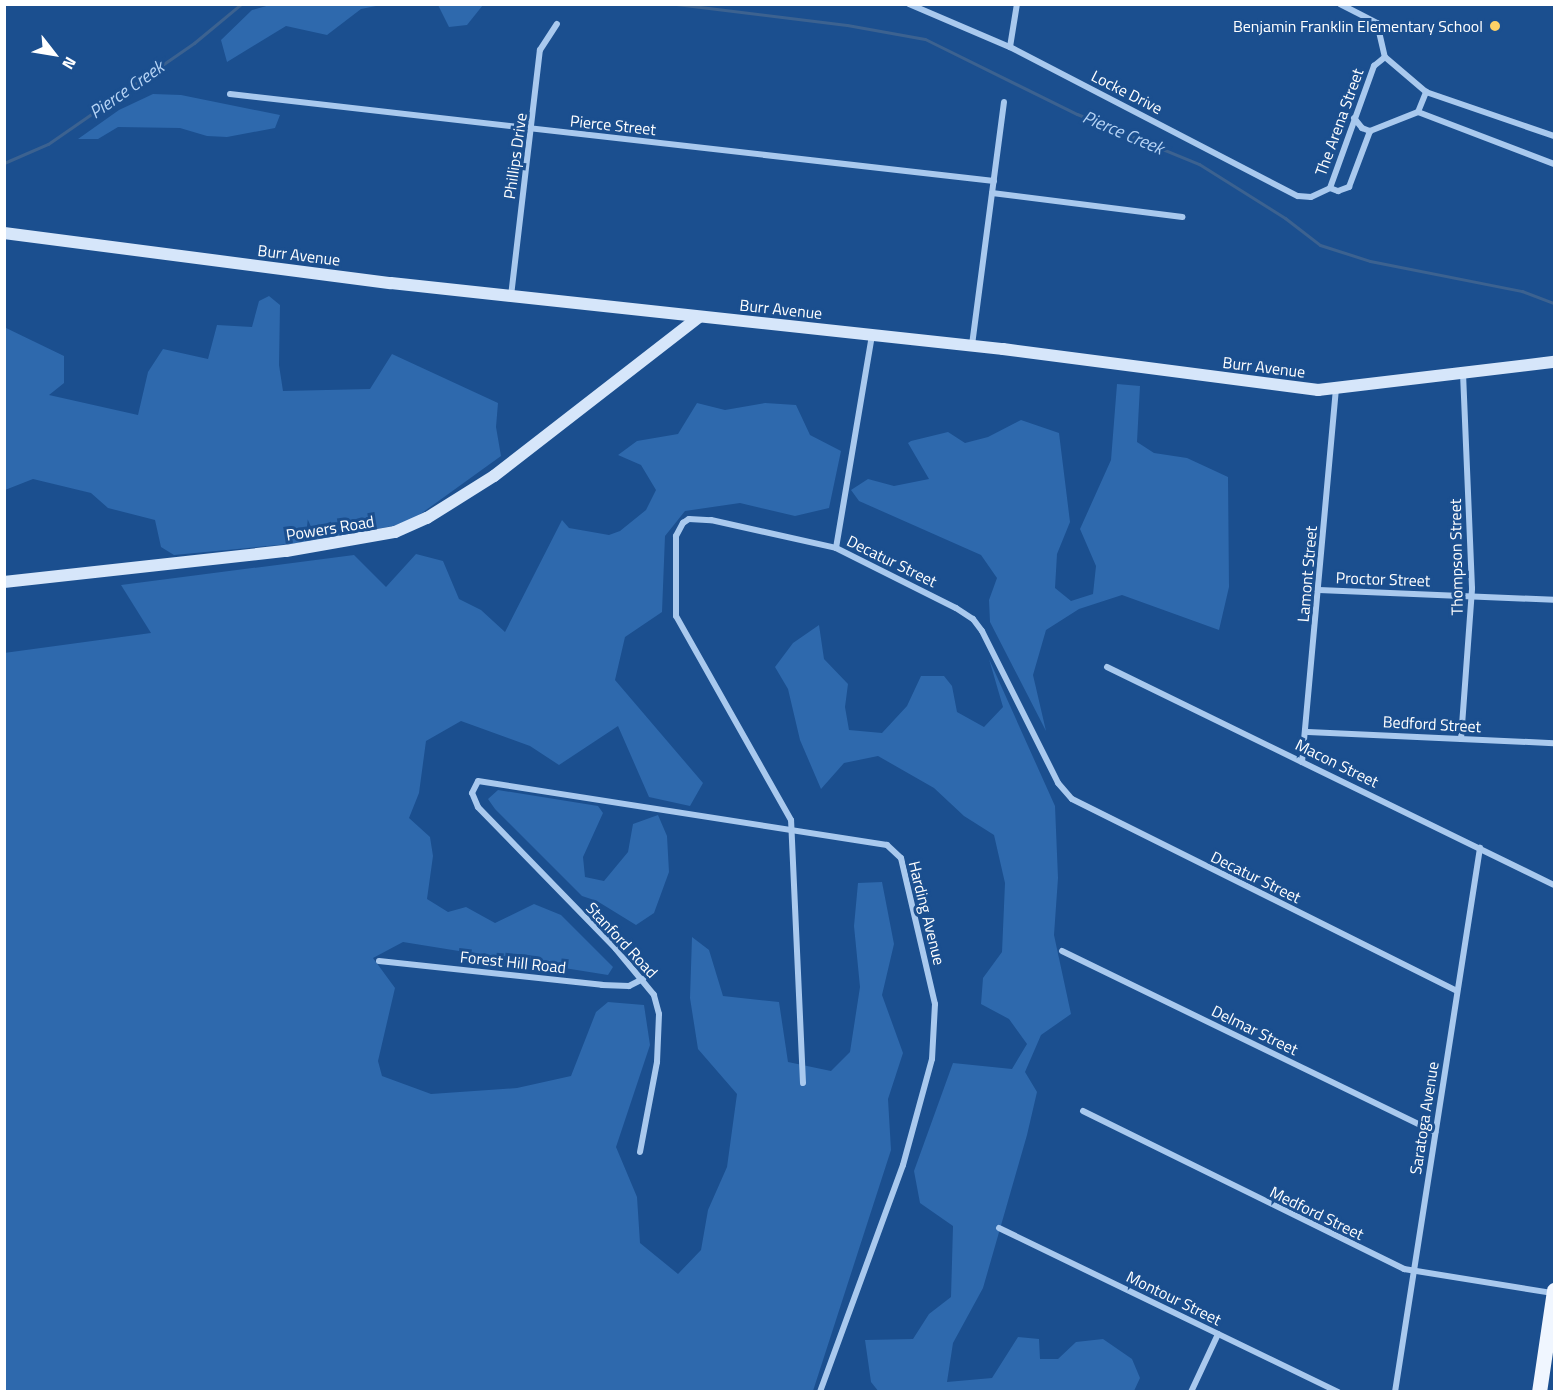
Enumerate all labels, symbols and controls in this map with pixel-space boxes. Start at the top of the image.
place label: Benjamin Franklin Elementary School [1233,16,1483,36]
marker: Benjamin Franklin Elementary School [1488,19,1502,33]
north arrow [24,24,84,84]
text: N [56,52,83,74]
water label: Pierce Creek [86,57,168,123]
street label: Locke Drive [1088,66,1166,118]
street label: The Arena Street [1311,66,1367,178]
water label: Pierce Creek [1079,106,1167,160]
street label: Pierce Street [569,111,657,139]
street label: Phillips Drive [499,112,531,200]
street label: Burr Avenue [257,240,341,270]
street label: Burr Avenue [739,295,823,323]
street label: Burr Avenue [1222,352,1306,382]
street label: Thompson Street [1445,499,1467,615]
street label: Powers Road [284,512,376,544]
street label: Lamont Street [1293,525,1321,623]
street label: Decatur Street [844,531,940,591]
street label: Proctor Street [1335,568,1431,590]
street label: Bedford Street [1382,712,1482,736]
street label: Macon Street [1292,735,1382,791]
street label: Decatur Street [1208,847,1304,907]
street label: Harding Avenue [905,859,949,967]
street label: Stanford Road [582,898,662,982]
street label: Forest Hill Road [459,947,567,977]
street label: Delmar Street [1209,1001,1301,1059]
street label: Saratoga Avenue [1406,1060,1442,1176]
street label: Medford Street [1267,1182,1367,1244]
street label: Montour Street [1123,1267,1225,1329]

